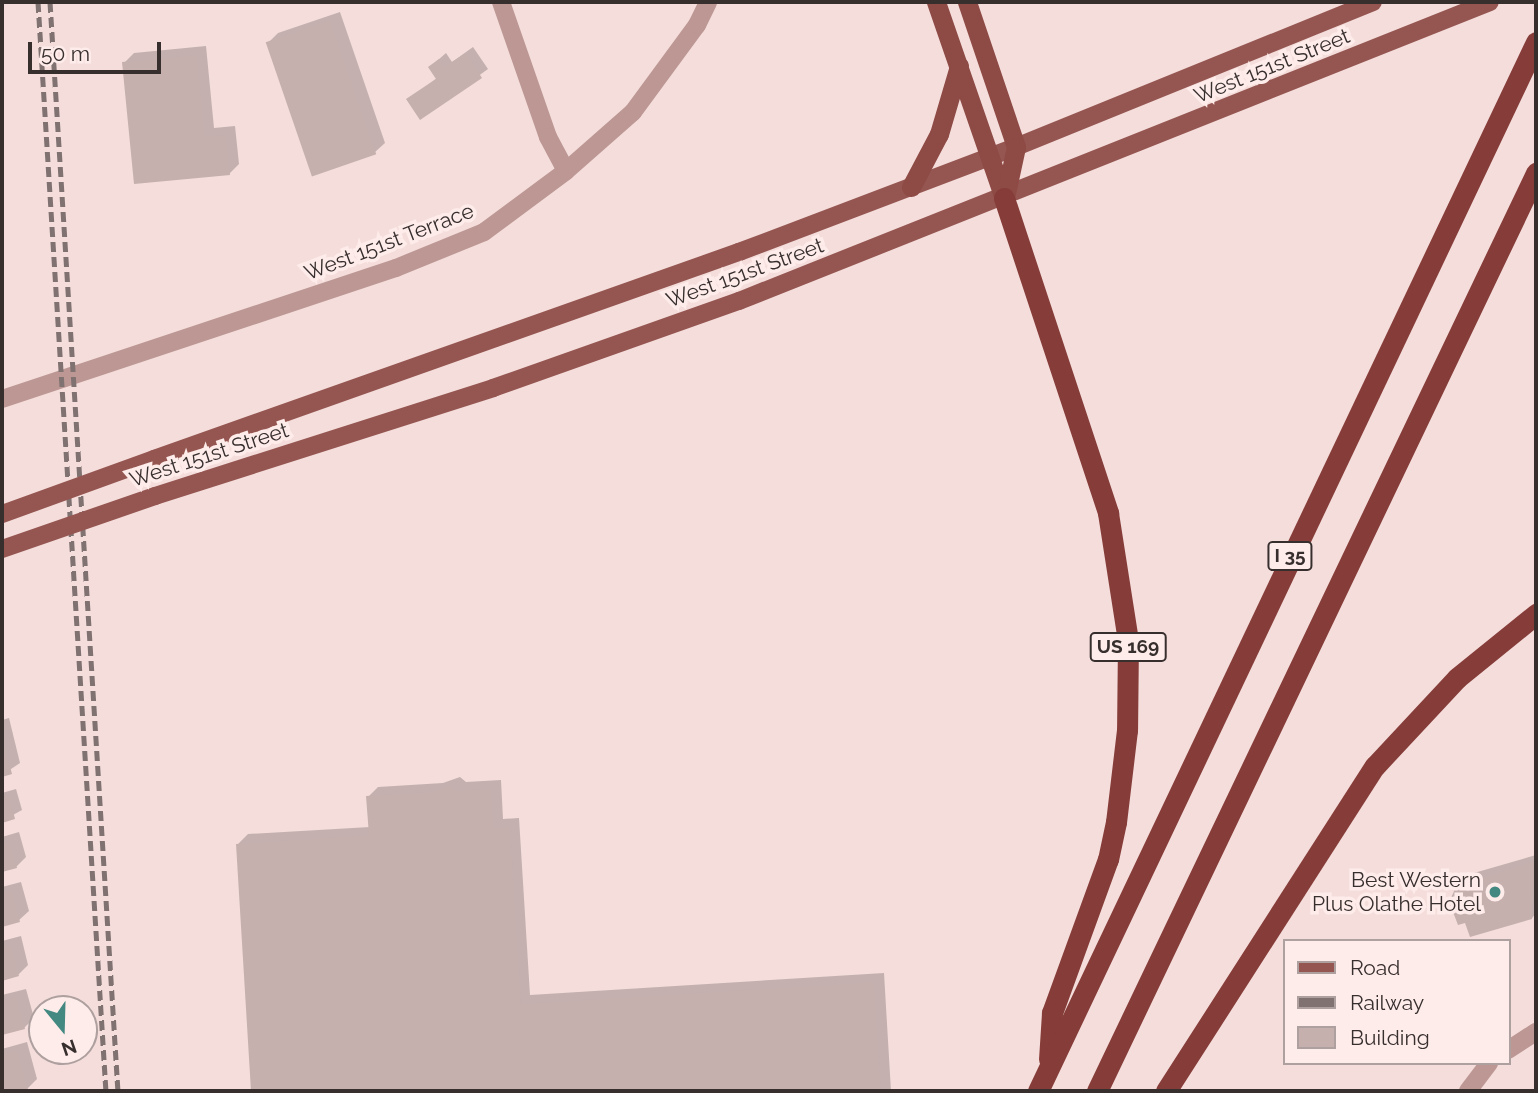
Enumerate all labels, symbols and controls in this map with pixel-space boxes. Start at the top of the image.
street label: West 151st Street [1191,23,1353,109]
scale bar [32,28,164,72]
text: 50 m [41,41,90,66]
street label: West 151st Terrace [300,198,478,286]
street label: West 151st Street [663,233,827,313]
street label: West 151st Street [126,417,292,493]
road number: I 35 [1267,540,1313,572]
road number: US 169 [1090,632,1166,662]
place label: Best Western Plus Olathe Hotel [1312,867,1481,917]
marker: Best Western Plus Olathe Hotel [1487,884,1503,900]
legend [1282,939,1510,1065]
text: Road [1350,955,1400,980]
text: Railway [1350,990,1424,1015]
north arrow [28,995,98,1065]
text: Building [1350,1025,1430,1050]
text: N [59,1035,80,1061]

